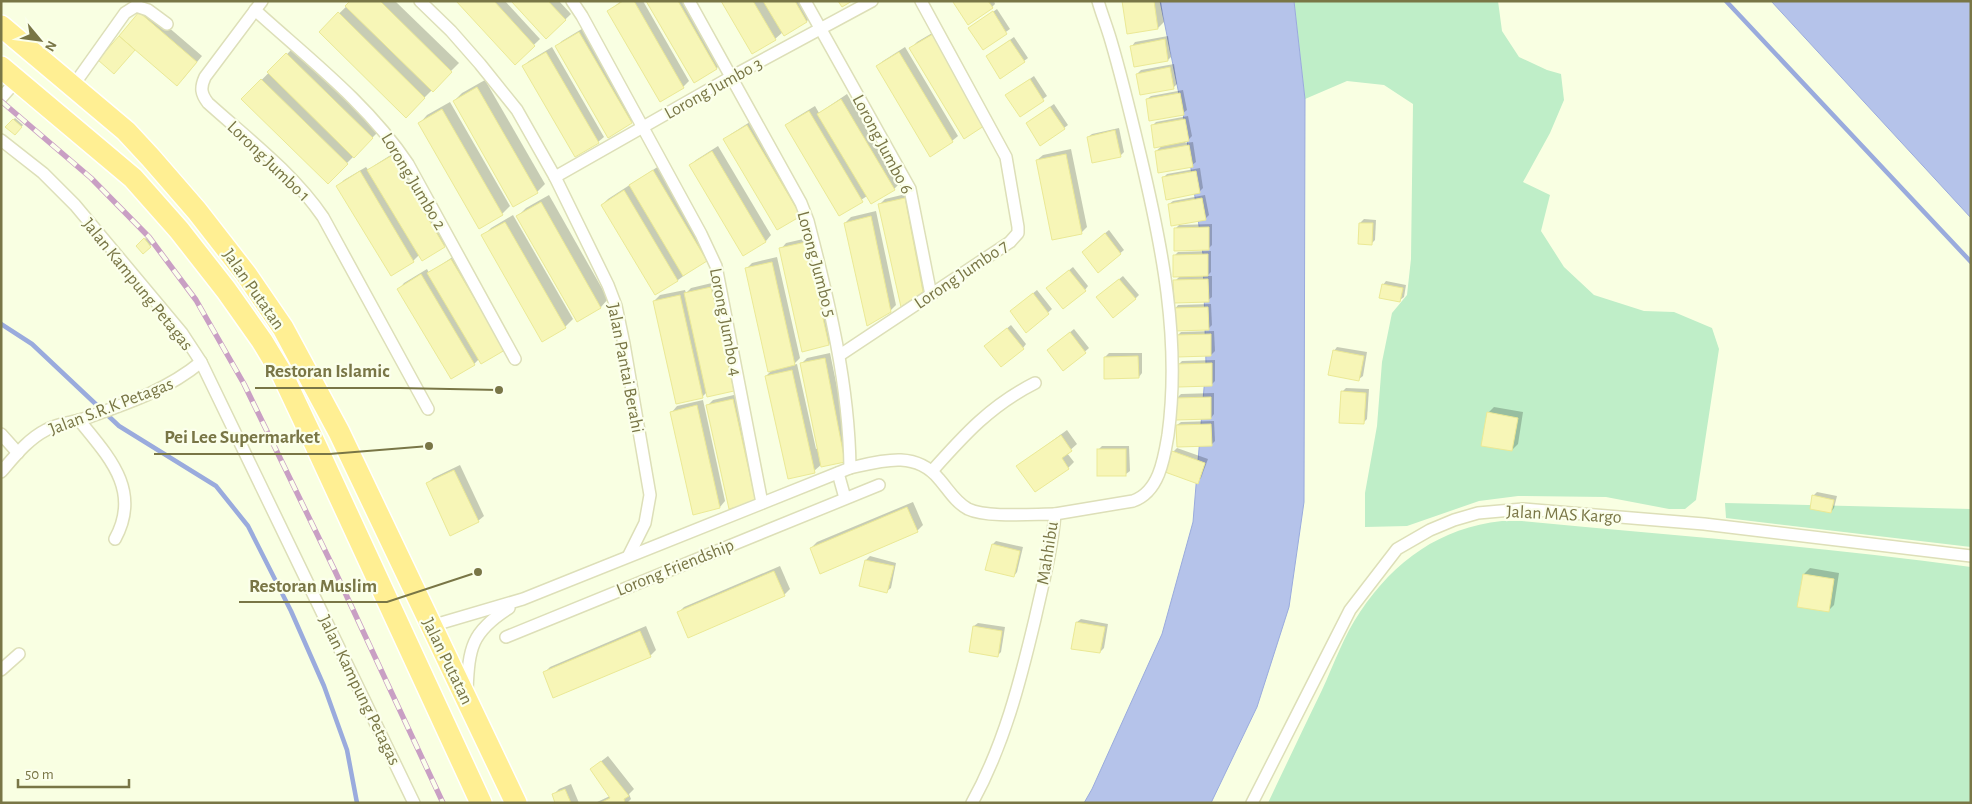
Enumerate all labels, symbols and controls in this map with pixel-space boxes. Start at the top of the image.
north arrow [15,15,65,65]
text: N [42,38,59,53]
street label: Lorong Jumbo 3 [662,55,765,123]
street label: Lorong Jumbo 6 [848,92,916,197]
street label: Lorong Jumbo 1 [223,118,313,206]
street label: Lorong Jumbo 2 [377,130,449,233]
street label: Lorong Jumbo 5 [793,209,839,319]
street label: Jalan Kampung Petagas [79,215,196,354]
street label: Lorong Jumbo 7 [911,237,1012,313]
street label: Jalan Putatan [219,246,287,333]
street label: Lorong Jumbo 4 [706,267,744,378]
street label: Jalan Pantai Berahi [604,302,646,434]
callout: Restoran Islamic [255,354,400,388]
text: Restoran Islamic [264,362,390,381]
street label: Jalan S.R.K Petagas [47,375,176,439]
callout: Pei Lee Supermarket [154,420,330,454]
text: Pei Lee Supermarket [164,428,320,447]
street label: Jalan MAS Kargo [1506,503,1622,527]
street label: Mahhibu [1034,520,1062,586]
street label: Lorong Friendship [614,536,737,600]
callout: Restoran Muslim [239,568,387,602]
text: Restoran Muslim [249,577,377,596]
street label: Jalan Kampung Petagas [315,613,403,768]
street label: Jalan Putatan [418,615,476,708]
scale bar [18,756,129,788]
text: 50 m [25,767,54,782]

